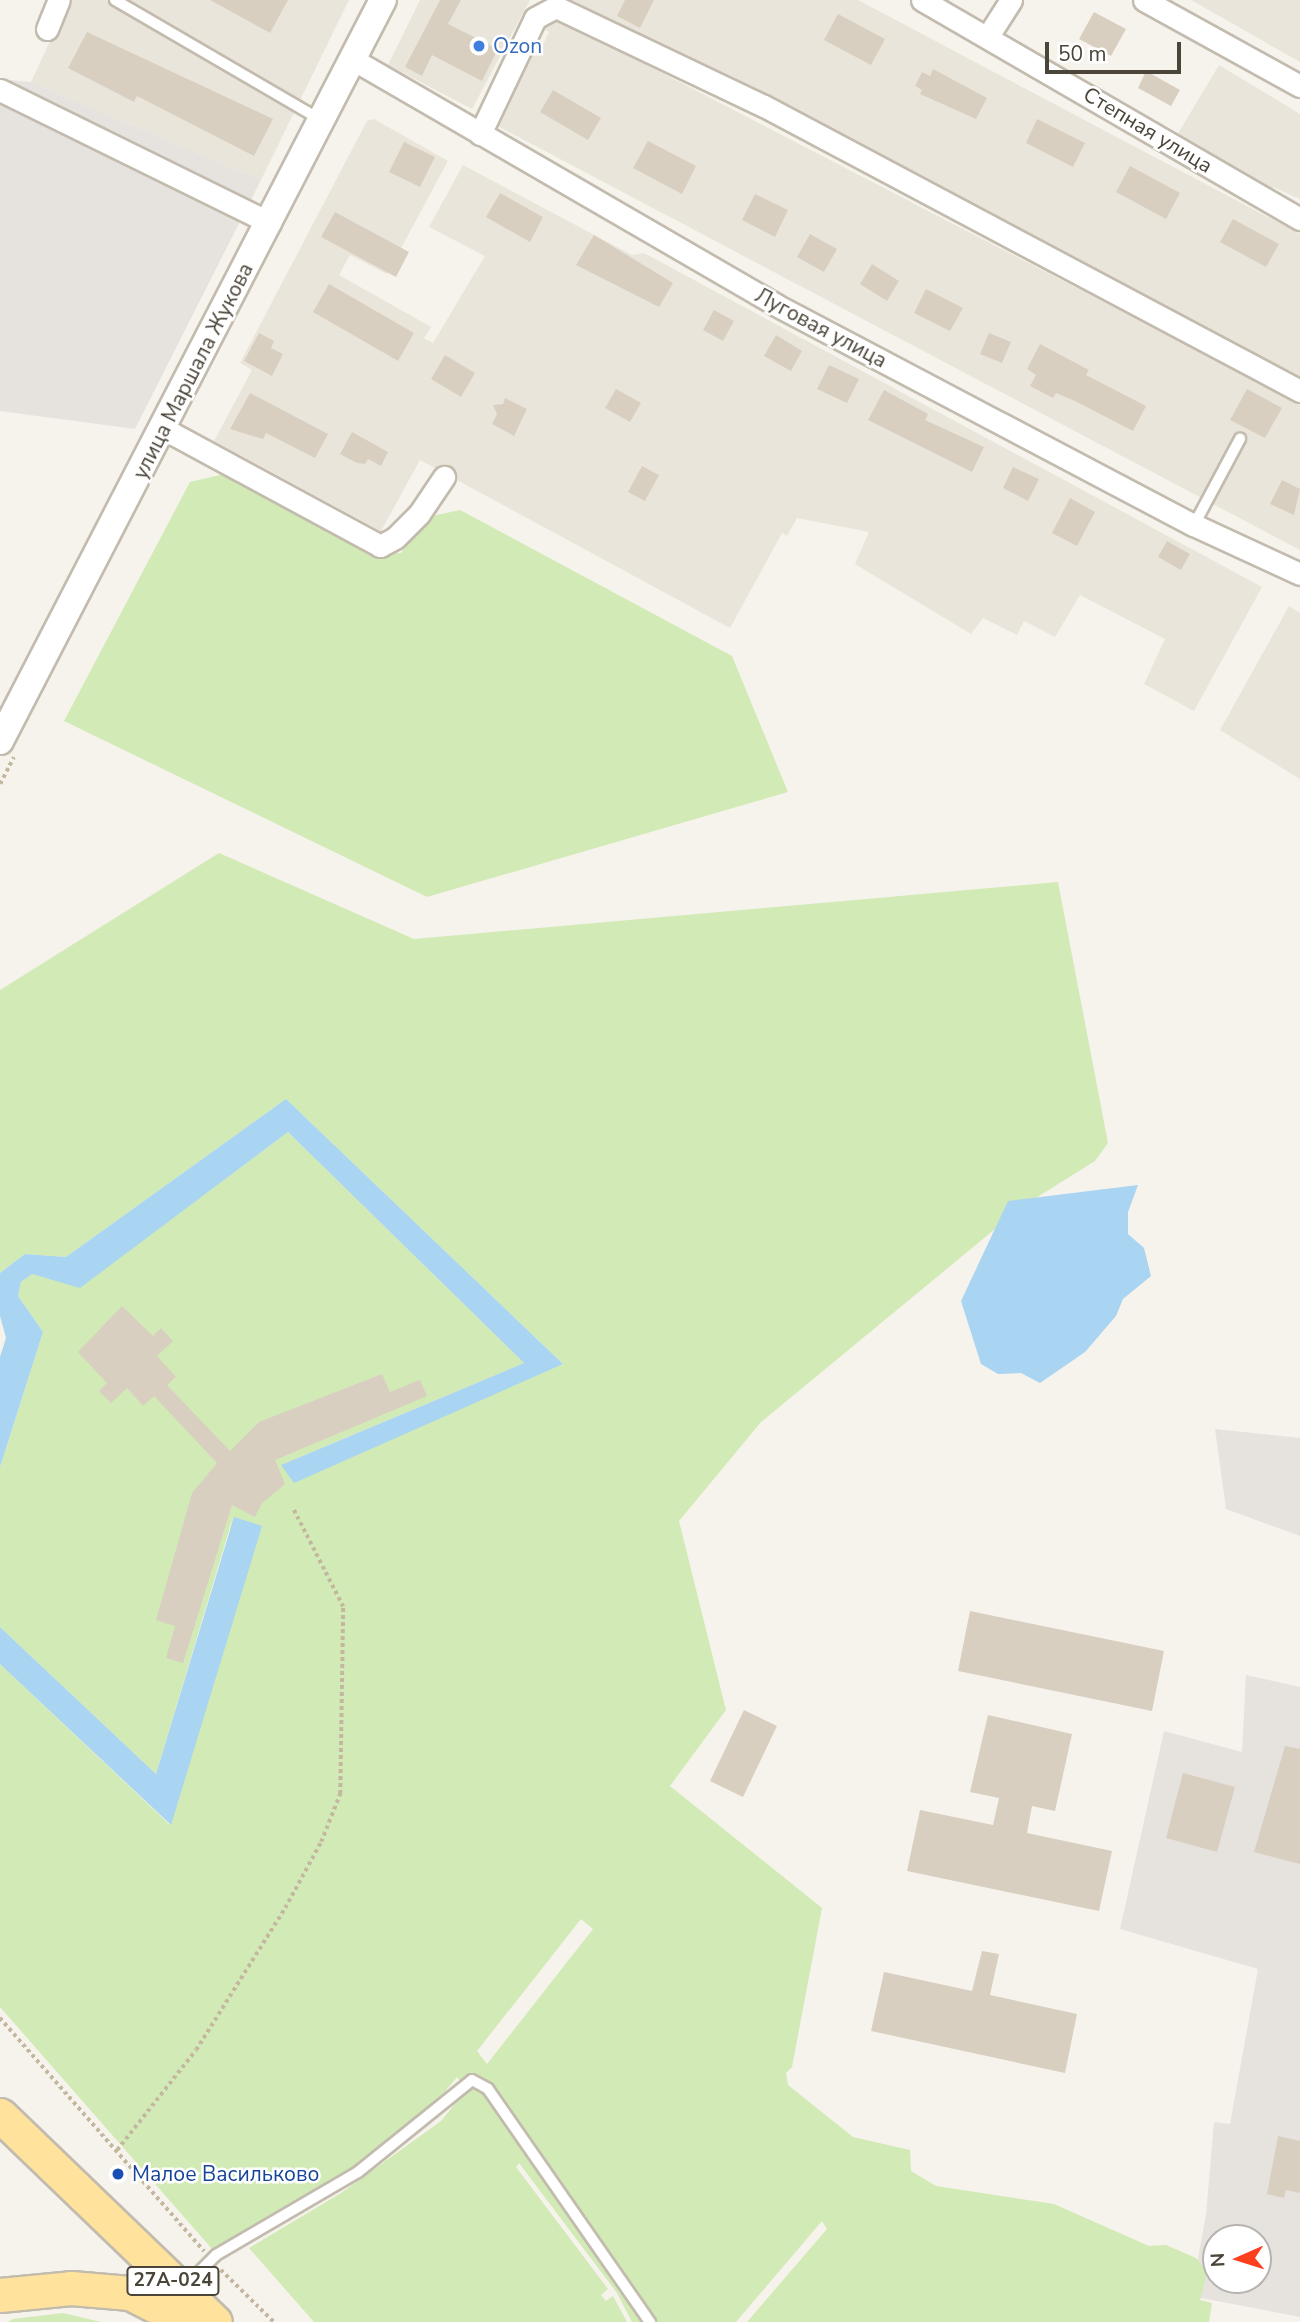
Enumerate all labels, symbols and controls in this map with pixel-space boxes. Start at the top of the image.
scale bar [1048,28,1184,72]
place label: Ozon [493,33,542,59]
marker: Ozon [471,38,487,54]
text: 50 m [1058,40,1107,68]
street label: Степная улица [1079,82,1217,178]
street label: улица Маршала Жукова [127,259,259,483]
street label: Луговая улица [751,283,891,373]
place label: Малое Васильково [132,2161,319,2187]
marker: Малое Васильково [110,2166,126,2182]
north arrow [1202,2224,1272,2294]
text: N [1205,2252,1231,2268]
road number: 27А-024 [126,2266,220,2296]

